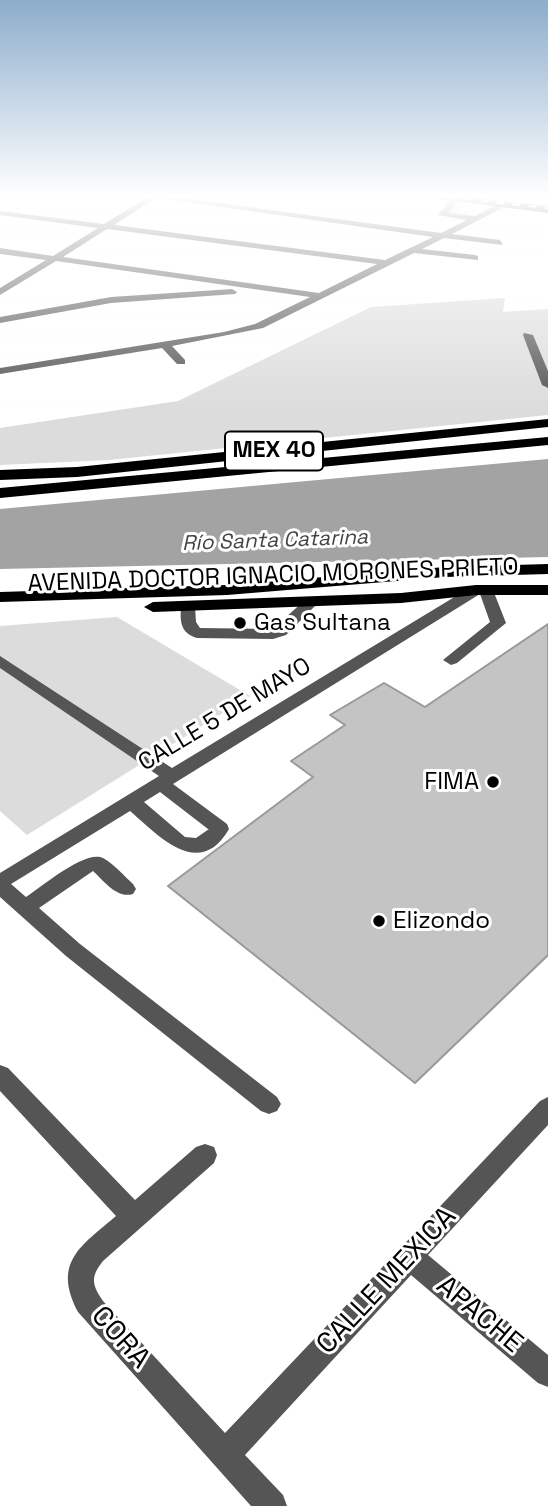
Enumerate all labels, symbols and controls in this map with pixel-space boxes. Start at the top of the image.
road number: MEX 40 [225,432,323,471]
water label: Río Santa Catarina [182,525,368,557]
street label: AVENIDA DOCTOR IGNACIO MORONES PRIETO [27,553,519,599]
place label: Gas Sultana [254,609,391,637]
marker: Gas Sultana [232,615,248,631]
street label: CALLE 5 DE MAYO [133,652,317,778]
place label: FIMA [424,768,479,796]
marker: FIMA [485,774,501,790]
place label: Elizondo [393,907,490,935]
marker: Elizondo [371,913,387,929]
street label: CALLE MEXICA [310,1200,464,1362]
street label: APACHE [429,1269,529,1361]
street label: CORA [83,1300,157,1376]

